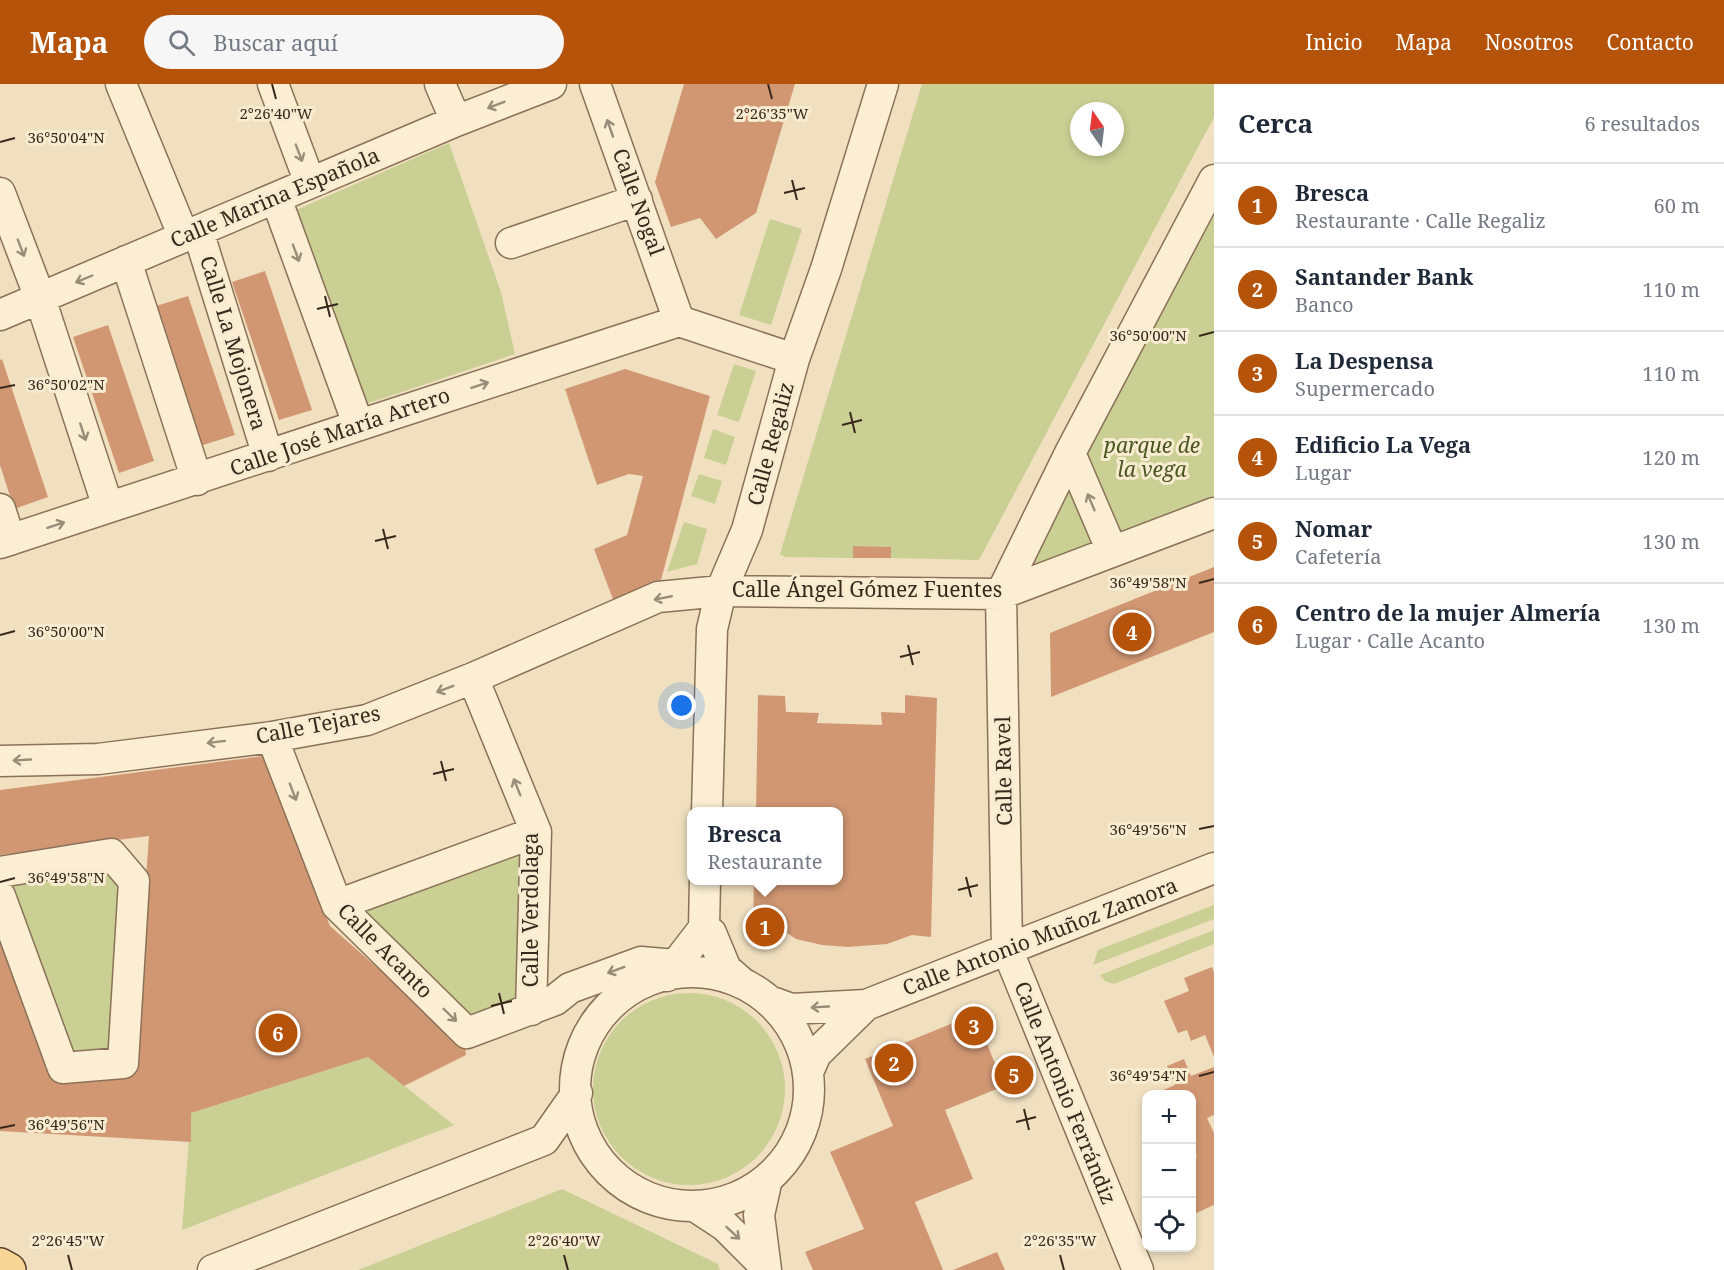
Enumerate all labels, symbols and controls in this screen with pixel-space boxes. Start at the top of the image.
search box [144,15,564,69]
text: Mapa [30,23,108,61]
icon: search [165,26,198,59]
text: Buscar aquí [213,27,338,57]
text: Inicio [1305,28,1363,56]
text: Mapa [1396,28,1452,56]
text: Nosotros [1485,28,1573,56]
text: Contacto [1606,28,1694,56]
one-way arrow [487,100,506,111]
north arrow [1070,102,1124,156]
text: 2°26'40"W [239,103,313,123]
text: 2°26'35"W [735,103,809,123]
text: Cerca [1238,105,1313,141]
text: 6 resultados [1584,110,1700,137]
one-way arrow [604,119,615,137]
text: 36°50'04"N [27,127,105,147]
street label: Calle Marina Española [166,140,383,254]
one-way arrow [294,143,305,162]
street label: Calle Nogal [607,144,671,260]
text: Bresca [1295,177,1369,207]
text: 1 [1252,192,1263,219]
text: 60 m [1654,192,1700,219]
text: Restaurante · Calle Regaliz [1295,207,1546,234]
one-way arrow [16,238,27,257]
one-way arrow [291,243,302,262]
street label: Calle La Mojonera [194,252,274,433]
text: Santander Bank [1295,261,1473,291]
one-way arrow [76,274,94,285]
text: 2 [1252,276,1263,303]
text: 110 m [1642,276,1700,303]
text: Banco [1295,291,1354,318]
text: 36°50'00"N [1109,325,1187,345]
text: La Despensa [1295,345,1434,375]
text: 3 [1252,360,1263,387]
text: 110 m [1642,360,1700,387]
text: 36°50'02"N [27,374,105,394]
text: Supermercado [1295,375,1435,402]
one-way arrow [470,379,489,390]
street label: Calle Regaliz [740,379,800,508]
street label: Calle José María Artero [226,380,453,482]
one-way arrow [79,422,90,441]
text: Edificio La Vega [1295,429,1471,459]
park label: parque de la vega [1103,431,1200,483]
text: 4 [1252,444,1263,471]
text: 120 m [1642,444,1700,471]
text: Lugar [1295,459,1352,486]
one-way arrow [1085,494,1096,512]
text: Nomar [1295,513,1372,543]
one-way arrow [46,518,65,529]
text: 5 [1252,528,1263,555]
text: 130 m [1642,528,1700,555]
text: Cafetería [1295,543,1381,570]
text: 36°49'58"N [1109,572,1187,592]
street label: Calle Ángel Gómez Fuentes [732,575,1002,603]
one-way arrow [654,593,673,604]
text: Centro de la mujer Almería [1295,597,1601,627]
pin: 4 [1112,610,1152,654]
text: 6 [1252,612,1263,639]
text: 130 m [1642,612,1700,639]
text: 36°50'00"N [27,621,105,641]
text: Lugar · Calle Acanto [1295,627,1485,654]
one-way arrow [436,685,455,696]
your location [667,691,696,720]
street label: Calle Tejares [253,698,382,750]
street label: Calle Ravel [988,715,1018,826]
one-way arrow [206,737,226,748]
one-way arrow [12,755,32,766]
one-way arrow [511,778,522,797]
one-way arrow [288,782,299,801]
popup [687,807,843,885]
text: Bresca [708,818,782,848]
text: 36°49'56"N [1109,819,1187,839]
street label: Calle Verdolaga [516,833,544,987]
text: Restaurante [708,848,822,875]
text: 36°49'58"N [27,867,105,887]
street label: Calle Antonio Muñoz Zamora [898,871,1181,1002]
street label: Calle Acanto [332,897,439,1004]
pin: 1 [746,904,784,950]
one-way arrow [608,966,626,977]
street label: Calle Antonio Ferrándiz [1008,977,1123,1208]
one-way arrow [810,1002,830,1013]
pin: 3 [954,1004,994,1048]
one-way arrow [442,1008,457,1023]
pin: 6 [258,1010,298,1056]
pin: 2 [874,1040,914,1086]
pin: 5 [994,1052,1034,1098]
text: 36°49'54"N [1109,1065,1187,1085]
map controls [1142,1090,1196,1252]
button: + [1142,1090,1196,1144]
text: 36°49'56"N [27,1114,105,1134]
button: − [1142,1144,1196,1198]
button: locate [1142,1198,1196,1252]
one-way arrow [725,1226,740,1240]
text: 2°26'45"W [31,1230,105,1250]
text: 2°26'40"W [527,1230,601,1250]
text: 2°26'35"W [1023,1230,1097,1250]

